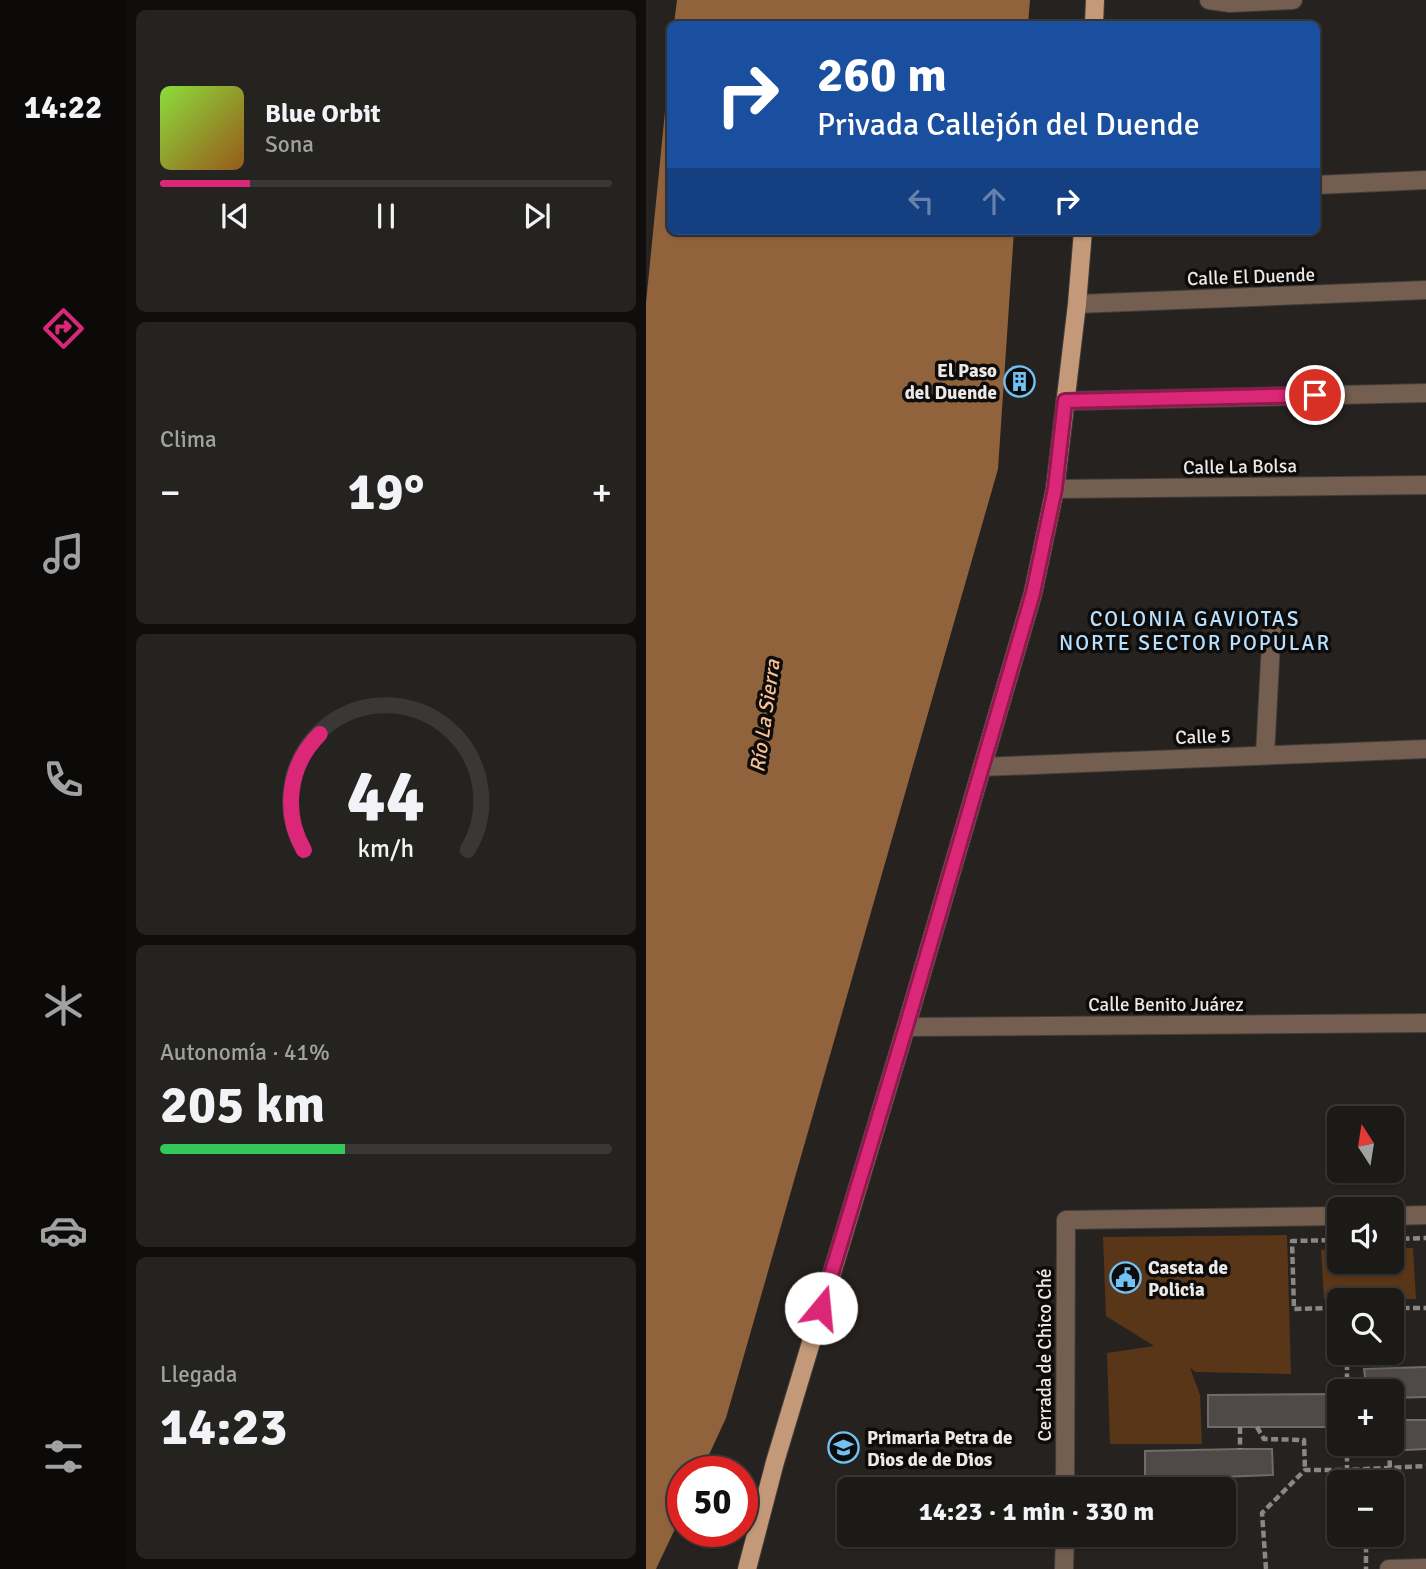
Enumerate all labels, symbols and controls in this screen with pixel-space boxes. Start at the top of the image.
text: 260 m [817,45,947,105]
icon: right [702,49,793,140]
text: 14:22 [24,88,102,127]
text: Blue Orbit [265,98,381,130]
text: Privada Callejón del Duende [817,105,1200,144]
text: Sona [265,130,314,159]
icon: left [902,182,940,220]
icon: ahead [975,182,1013,220]
icon: right [1048,182,1086,220]
icon: previous [216,197,254,235]
icon: pause [367,197,405,235]
icon: next [518,197,556,235]
street label: Calle El Duende [1187,263,1315,291]
icon: directions [39,304,88,353]
place label: El Paso del Duende [905,359,997,405]
building icon: El Paso del Duende [1003,364,1037,398]
pin [1285,365,1345,425]
icon: arrive [1296,376,1334,414]
text: Clima [160,425,217,454]
street label: Calle La Bolsa [1183,454,1297,480]
text: 19° [348,460,424,524]
text: − [160,469,181,516]
text: + [591,469,612,516]
icon: music [39,529,88,578]
district label: COLONIA GAVIOTAS NORTE SECTOR POPULAR [1059,606,1331,656]
water label: Río La Sierra [744,657,786,774]
street label: Calle 5 [1175,724,1231,750]
text: 44 [347,753,425,842]
icon: phone [39,755,88,804]
text: km/h [358,833,414,864]
icon: climate [39,981,88,1030]
street label: Calle Benito Juárez [1088,993,1244,1017]
text: Autonomía · 41% [160,1038,330,1067]
text: 205 km [160,1073,325,1137]
north arrow [1327,1106,1404,1183]
map controls [1327,1106,1404,1547]
button: sound [1327,1197,1404,1274]
icon: car [39,1206,88,1255]
place label: Caseta de Policia [1148,1256,1228,1302]
public building icon: Caseta de Policia [1108,1261,1142,1295]
street label: Cerrada de Chico Ché [1033,1268,1057,1442]
position arrow [784,1271,858,1345]
button: search [1327,1288,1404,1365]
text: Llegada [160,1360,237,1389]
button: + [1327,1379,1404,1456]
text: 14:23 [160,1395,288,1459]
place label: Primaria Petra de Dios de de Dios [867,1426,1012,1472]
school or university icon: Primaria Petra de Dios de de Dios [827,1431,861,1465]
icon: filters [39,1432,88,1481]
speed limit sign: 50 [667,1456,758,1547]
button: − [1327,1470,1404,1547]
text: 14:23 · 1 min · 330 m [919,1496,1154,1528]

